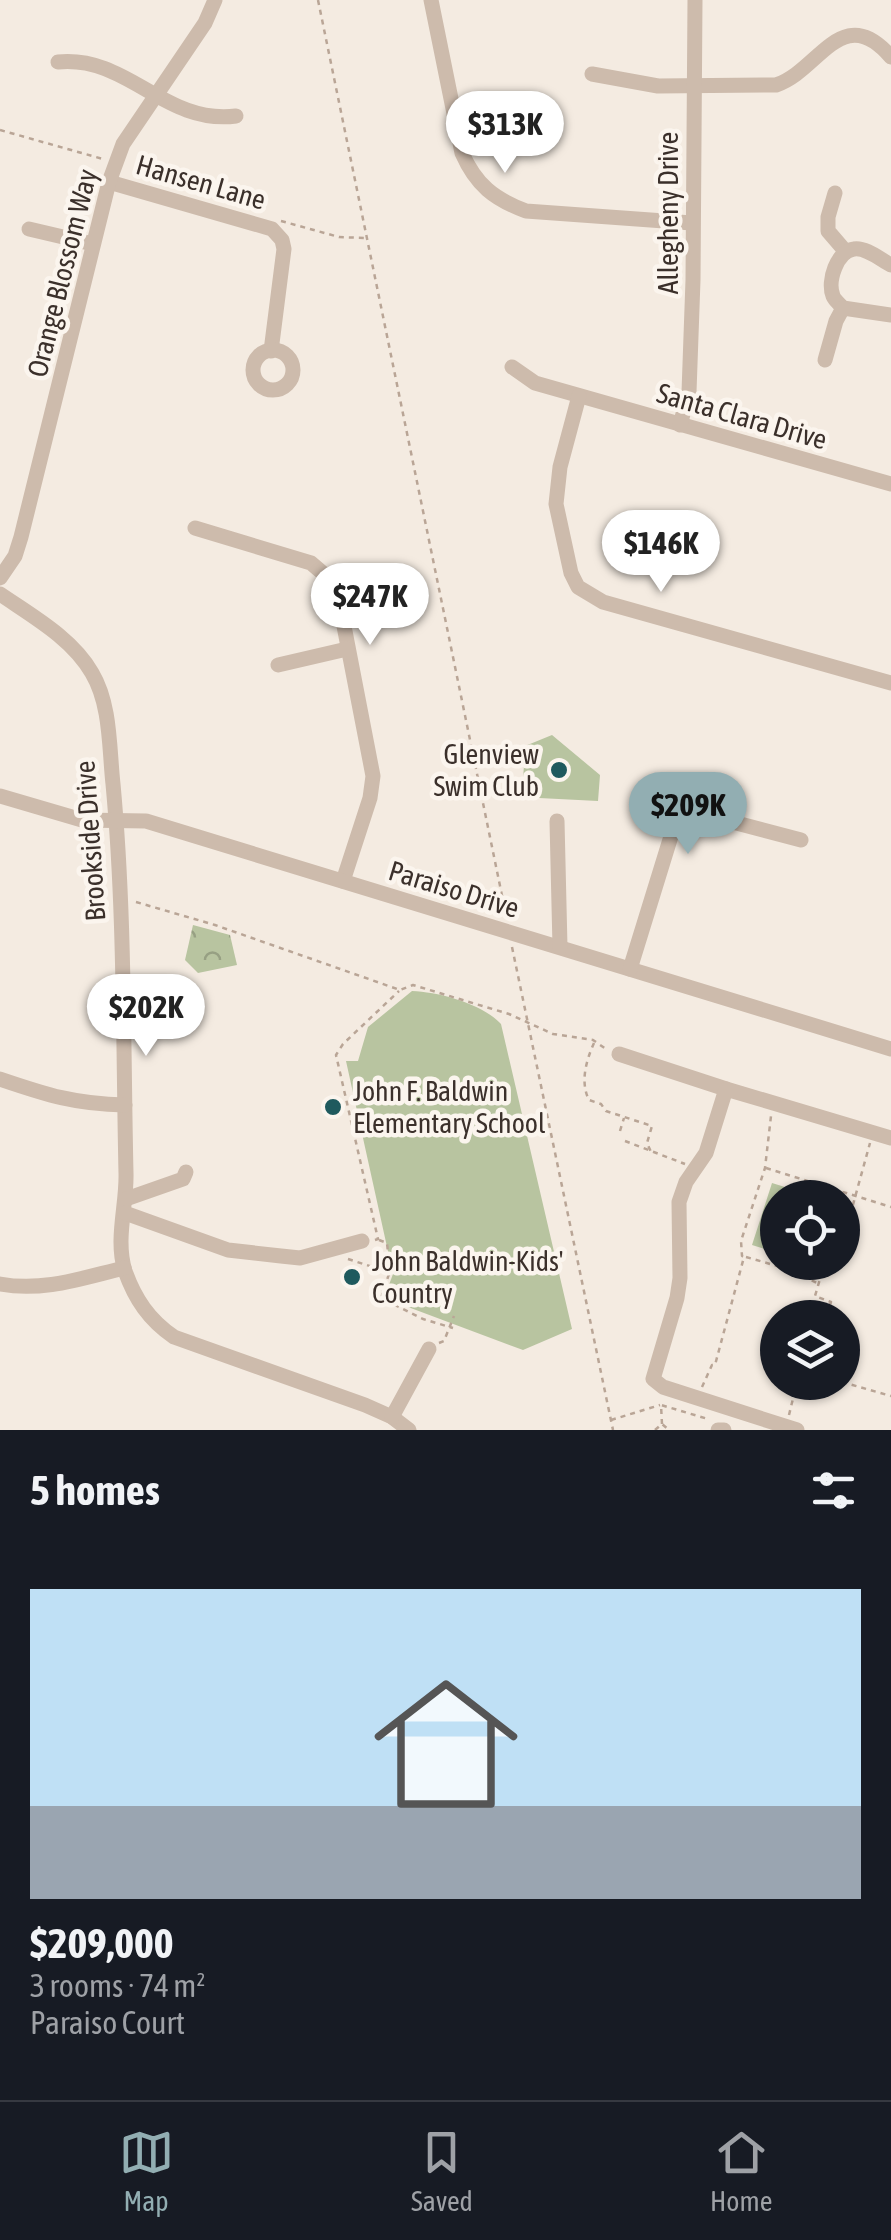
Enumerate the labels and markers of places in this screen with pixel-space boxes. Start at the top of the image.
pin: $313K [435,91,575,176]
pin: $146K [591,510,731,595]
pin: $247K [300,563,440,648]
place label: Glenview Swim Club [434,738,539,802]
marker: Glenview Swim Club [548,759,570,781]
pin: $209K [618,772,758,857]
pin: $202K [76,974,216,1059]
place label: John F. Baldwin Elementary School [353,1075,546,1139]
marker: John F. Baldwin Elementary School [322,1096,344,1118]
place label: John Baldwin-Kids' Country [372,1245,563,1309]
marker: John Baldwin-Kids' Country [341,1266,363,1288]

